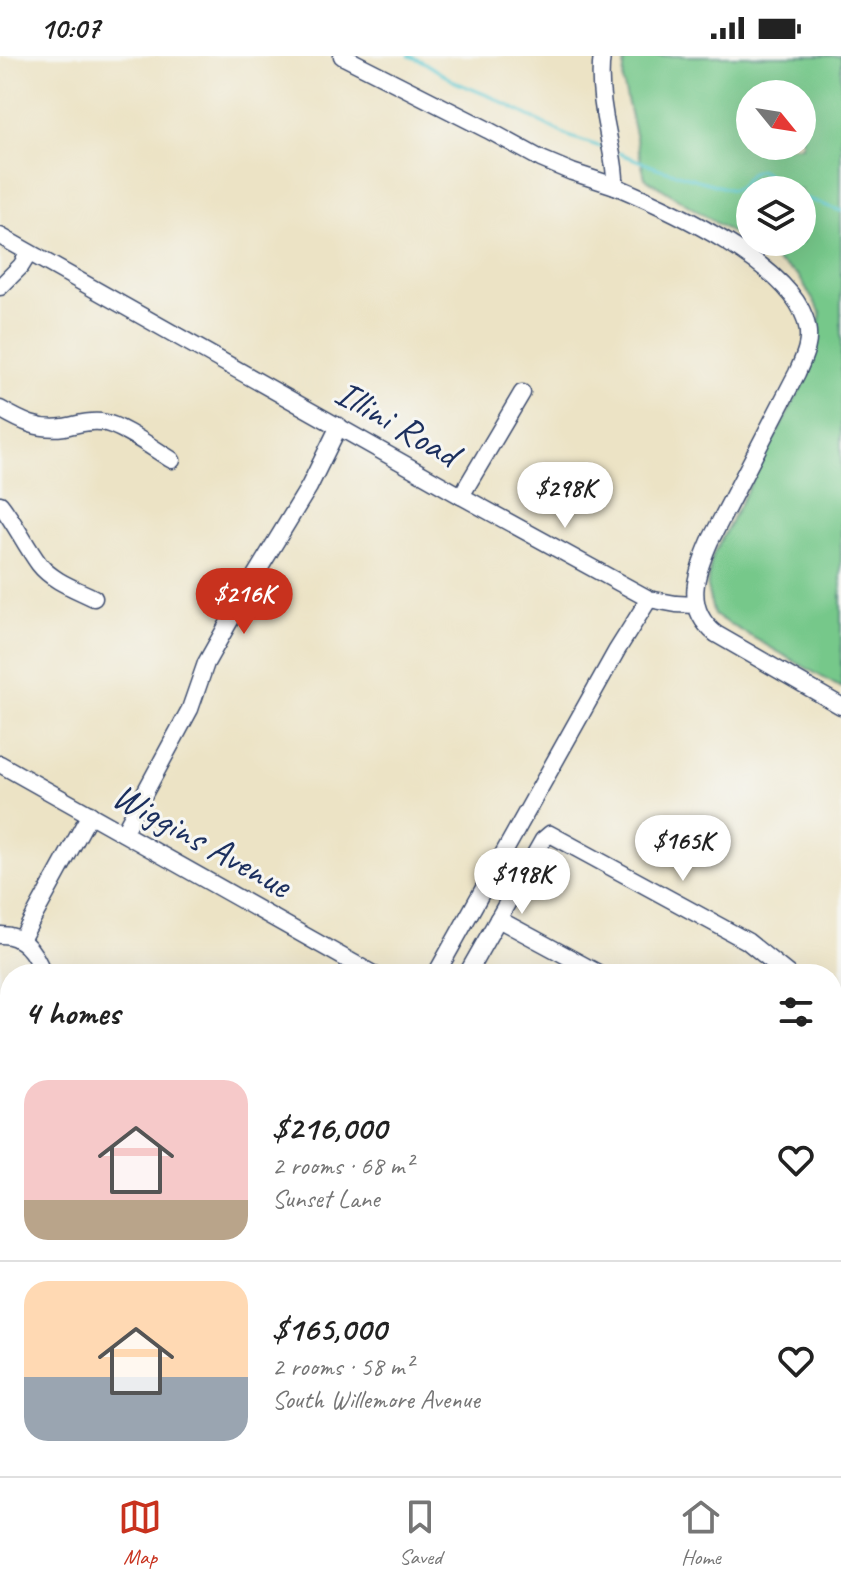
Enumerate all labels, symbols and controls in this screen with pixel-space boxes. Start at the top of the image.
text: 10:07 [40,9,100,47]
north arrow [736,80,816,160]
map controls [736,80,816,256]
button: layers [736,176,816,256]
street label: Illini Road [327,369,472,480]
pin: $298K [509,462,621,530]
text: $298K [535,471,595,504]
pin: $216K [188,568,300,636]
text: $216K [214,577,274,610]
street label: Wiggins Avenue [105,772,302,909]
pin: $165K [627,815,739,883]
text: $165K [653,824,713,857]
pin: $198K [466,848,578,916]
text: $198K [492,857,552,890]
icon: filters [774,990,818,1034]
text: 4 homes [24,991,120,1034]
text: $216,000 [272,1106,387,1149]
icon: home [88,1112,184,1208]
icon: heart [774,1138,818,1182]
text: 2 rooms · 68 m² [272,1149,413,1182]
text: Sunset Lane [272,1182,380,1215]
text: $165,000 [272,1307,386,1350]
icon: home [88,1313,184,1409]
icon: heart [774,1339,818,1383]
text: 2 rooms · 58 m² [272,1350,413,1383]
text: South Willemore Avenue [272,1383,480,1416]
tab: Map [118,1495,162,1571]
tab: Saved [398,1495,442,1571]
tab: Home [679,1495,723,1571]

